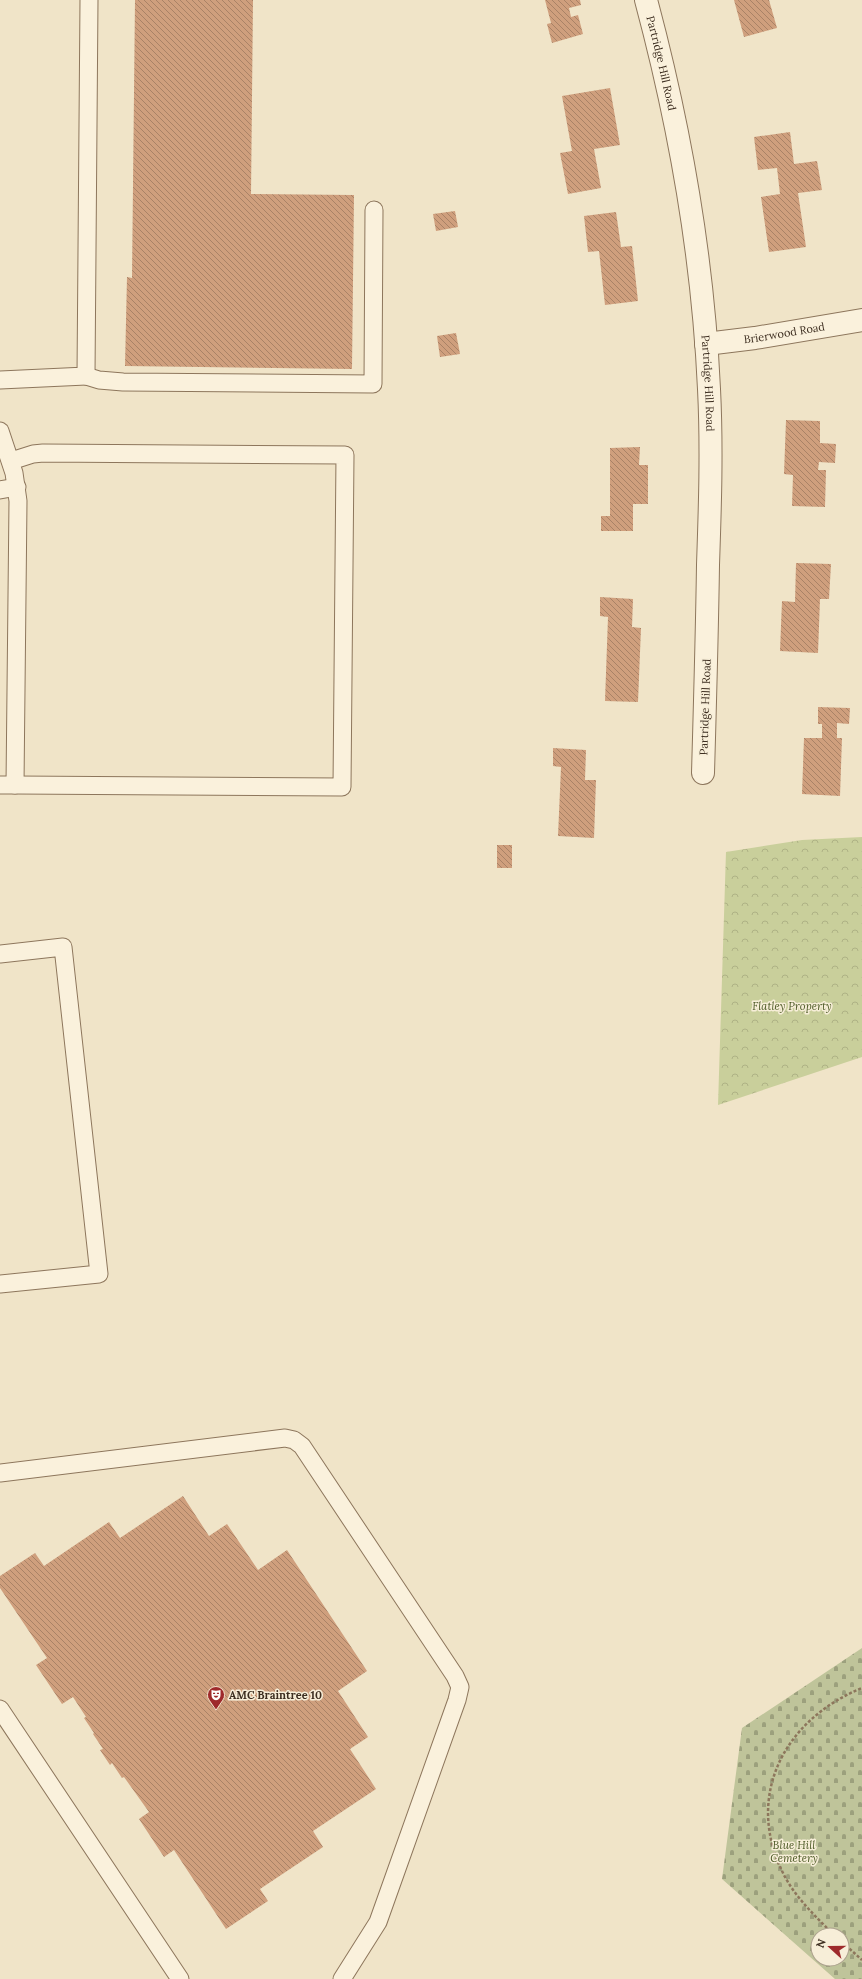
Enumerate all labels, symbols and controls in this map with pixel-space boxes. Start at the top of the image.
street label: Partridge Hill Road [643,14,679,112]
street label: Brierwood Road [743,319,826,346]
street label: Partridge Hill Road [699,334,717,432]
street label: Partridge Hill Road [696,658,714,756]
park label: Flatley Property [752,999,832,1013]
theatre icon: AMC Braintree 10 [206,1685,226,1710]
place label: AMC Braintree 10 [229,1688,322,1702]
park label: Blue Hill Cemetery [770,1838,818,1865]
north arrow [810,1927,850,1967]
text: N [813,1936,829,1950]

